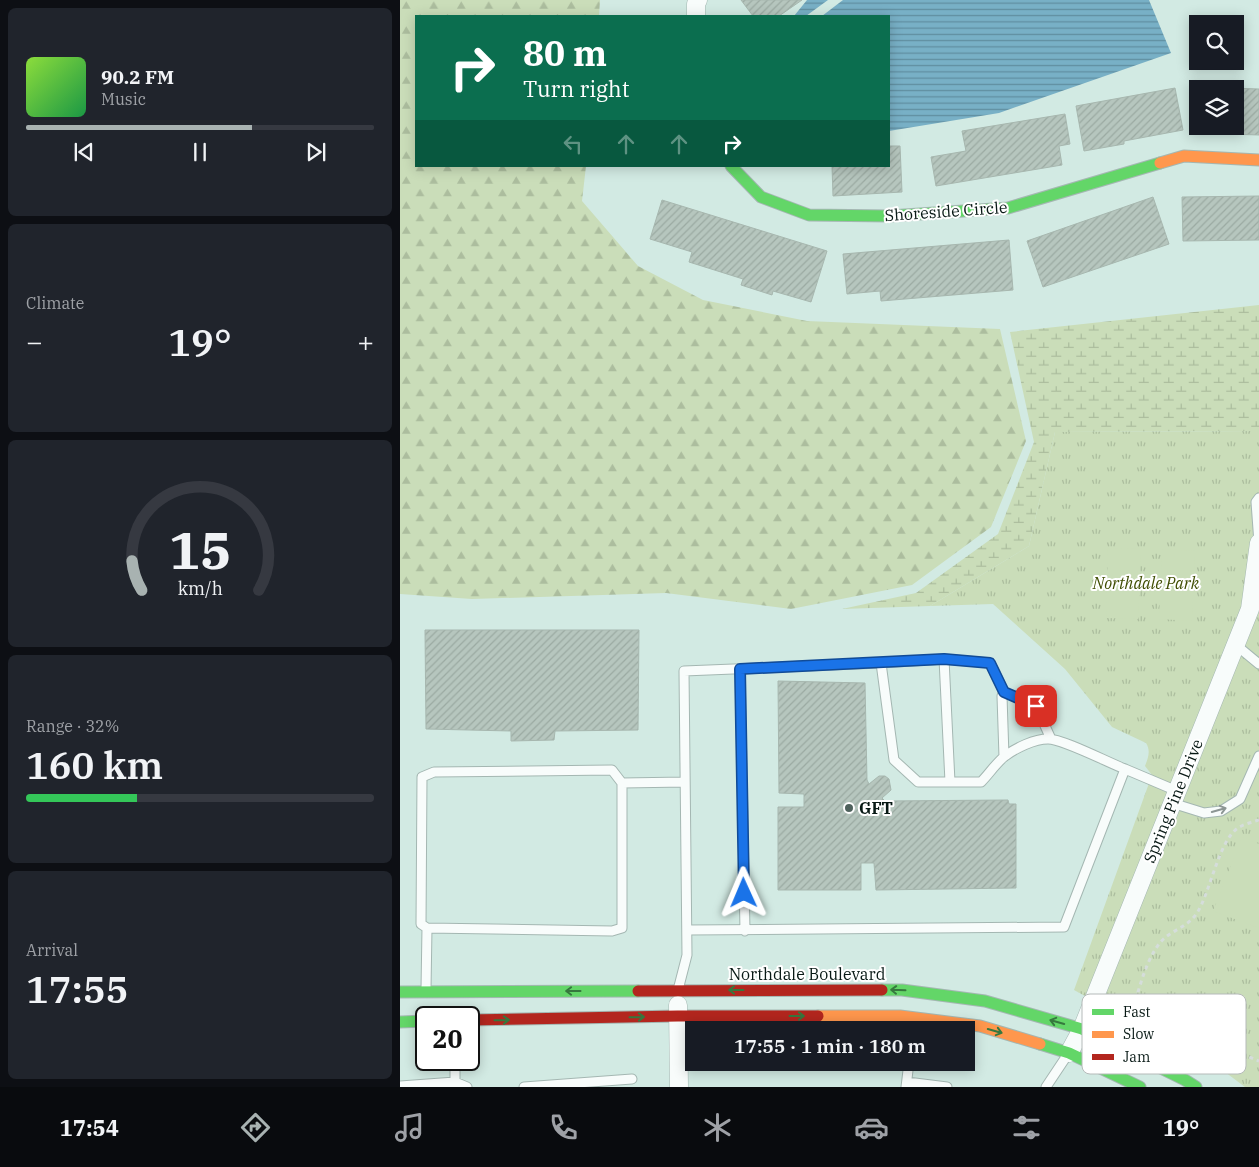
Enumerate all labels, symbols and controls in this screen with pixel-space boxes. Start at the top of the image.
map controls [1189,15,1244,135]
button: search [1189,15,1244,70]
text: 80 m [523,30,607,76]
icon: right [440,35,505,100]
text: 90.2 FM [101,65,174,89]
text: Turn right [523,74,630,103]
button: layers [1189,80,1244,135]
text: Music [101,89,146,109]
icon: left [559,130,587,158]
icon: ahead [612,130,640,158]
icon: ahead [665,130,693,158]
icon: right [718,130,746,158]
icon: previous [70,138,98,166]
icon: pause [186,138,214,166]
icon: next [302,138,330,166]
street label: Shoreside Circle [884,197,1008,225]
text: Climate [26,293,84,313]
text: 19° [168,317,232,366]
text: − [26,323,43,360]
text: + [357,323,374,360]
text: 15 [169,516,231,583]
park label: Northdale Park [1092,573,1200,593]
text: km/h [177,577,223,600]
pin [1015,685,1057,727]
icon: arrive [1022,692,1050,720]
text: Range · 32% [26,716,119,736]
street label: Spring Pine Drive [1139,736,1207,866]
text: 160 km [26,740,163,789]
place label: GFT [859,798,893,818]
marker: GFT [843,802,855,814]
one-way arrow [1210,805,1226,814]
position arrow [717,866,769,918]
text: Arrival [26,940,78,960]
text: 17:55 [26,964,129,1013]
street label: Northdale Boulevard [729,964,886,984]
one-way arrow [728,985,744,995]
one-way arrow [565,986,582,996]
one-way arrow [890,986,906,995]
legend [1082,994,1246,1074]
text: Fast [1123,1003,1151,1021]
speed limit sign: 20 [415,1006,480,1071]
one-way arrow [788,1011,805,1021]
one-way arrow [628,1012,645,1022]
one-way arrow [494,1015,510,1025]
one-way arrow [1049,1017,1065,1026]
text: Slow [1123,1025,1154,1043]
one-way arrow [986,1026,1002,1036]
text: 17:55 · 1 min · 180 m [734,1034,926,1058]
text: Jam [1123,1048,1150,1066]
icon: directions [238,1110,273,1145]
icon: music [392,1110,427,1145]
icon: phone [546,1110,581,1145]
icon: climate [700,1110,735,1145]
icon: car [854,1110,889,1145]
icon: filters [1009,1110,1044,1145]
text: 17:54 [60,1113,119,1142]
text: 19° [1163,1113,1199,1142]

